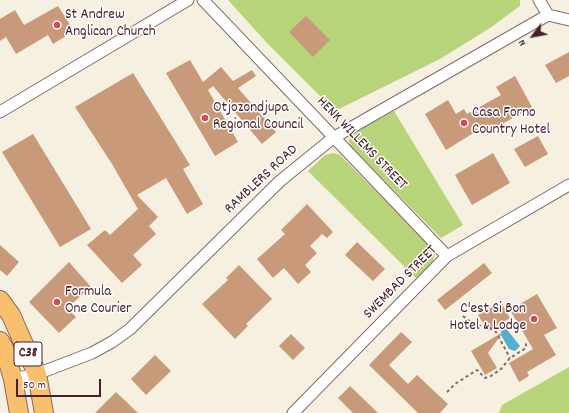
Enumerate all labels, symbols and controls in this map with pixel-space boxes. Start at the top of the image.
place label: St Andrew Anglican Church [65,7,156,42]
north arrow [513,16,553,56]
marker: St Andrew Anglican Church [52,20,62,30]
text: N [515,36,531,49]
street label: HENK WILLEMS STREET [312,94,410,194]
place label: Otjozondjupa Regional Council [213,100,304,135]
place label: Casa Forno Country Hotel [472,105,550,140]
marker: Otjozondjupa Regional Council [200,113,210,123]
marker: Casa Forno Country Hotel [459,118,469,128]
street label: RAMBLERS ROAD [222,142,302,218]
street label: SWEMBAD STREET [360,242,442,324]
place label: Formula One Courier [65,284,132,319]
marker: Formula One Courier [52,297,62,307]
place label: C'est Si Bon Hotel & Lodge [449,301,526,336]
marker: C'est Si Bon Hotel & Lodge [529,314,539,324]
road number: C38 [14,342,42,366]
scale bar [18,371,103,397]
text: 50 m [23,377,46,394]

